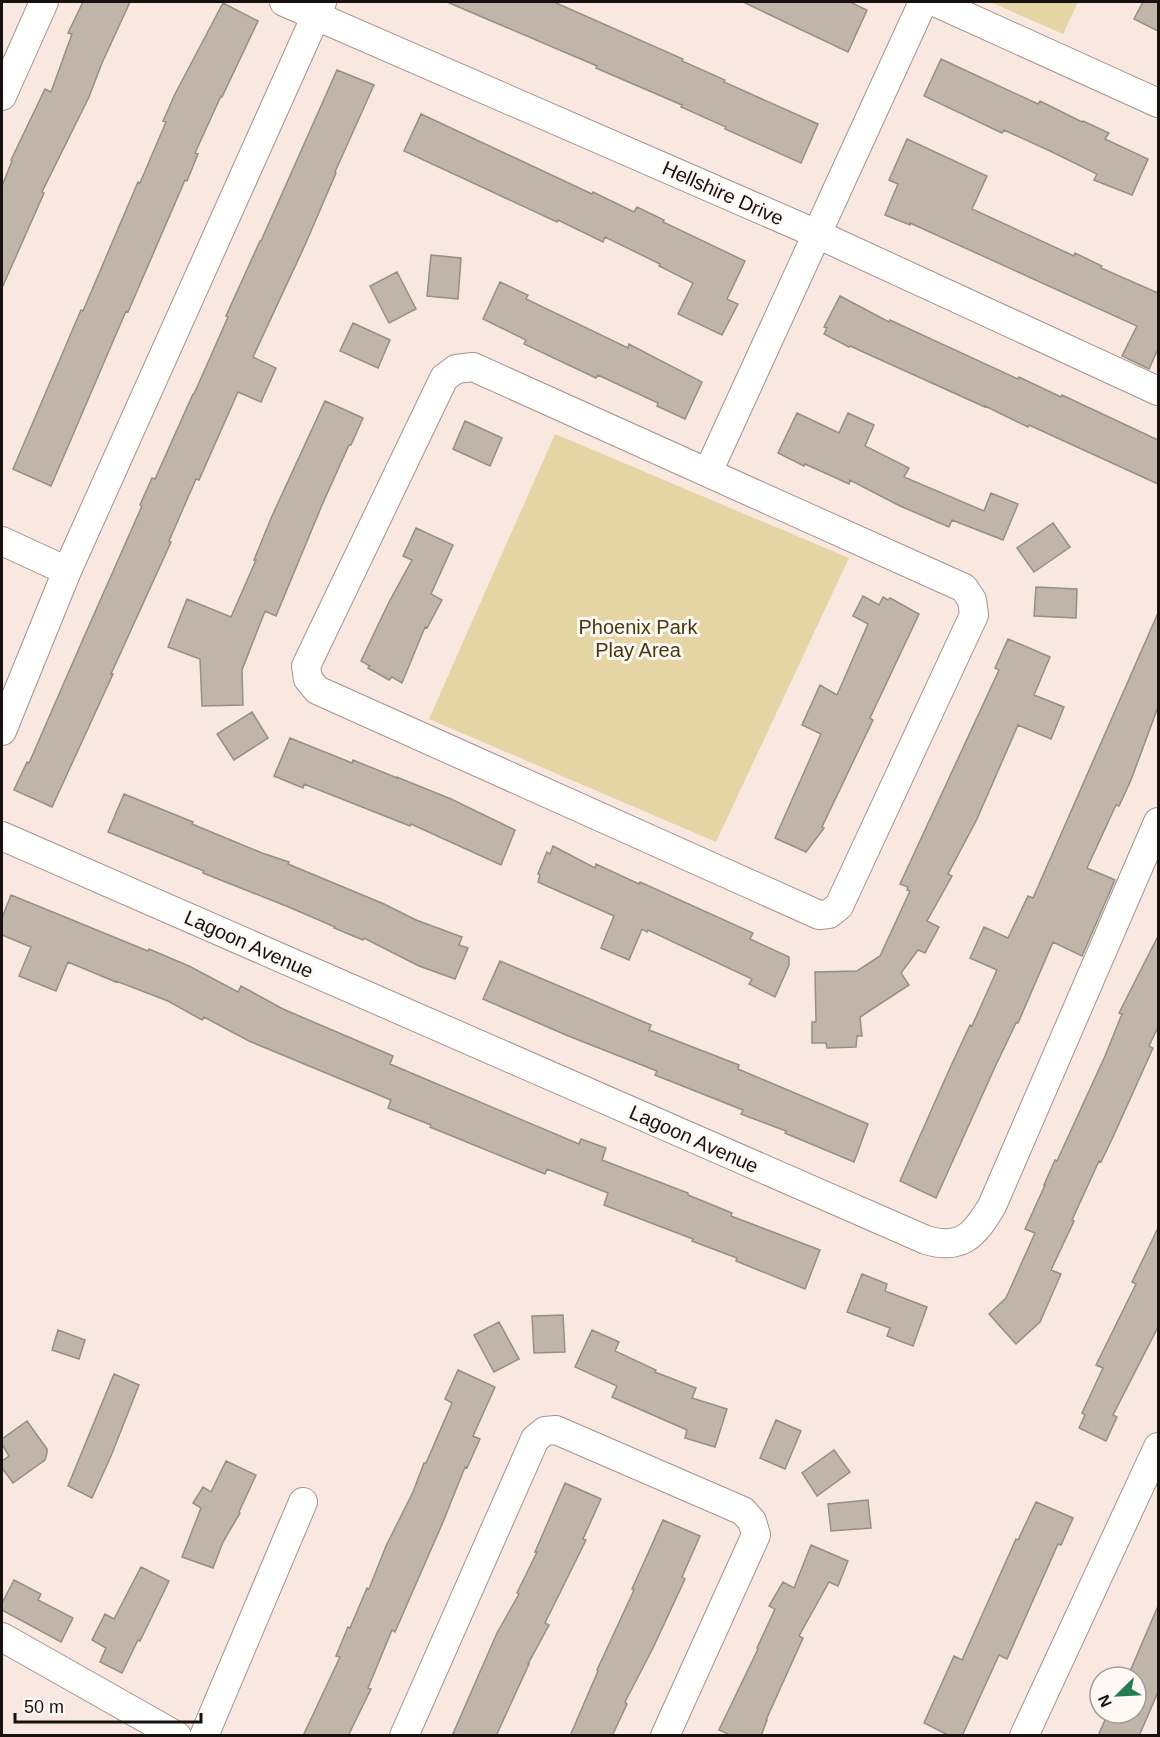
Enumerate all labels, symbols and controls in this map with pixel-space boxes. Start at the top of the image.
street label: Hellshire Drive [659,157,787,229]
park label: Phoenix Park Play Area [579,616,698,661]
street label: Lagoon Avenue [181,906,317,982]
street label: Lagoon Avenue [626,1101,762,1177]
north arrow [1088,1665,1148,1725]
scale bar [15,1686,201,1724]
text: N [1095,1692,1115,1710]
text: 50 m [24,1697,64,1717]

